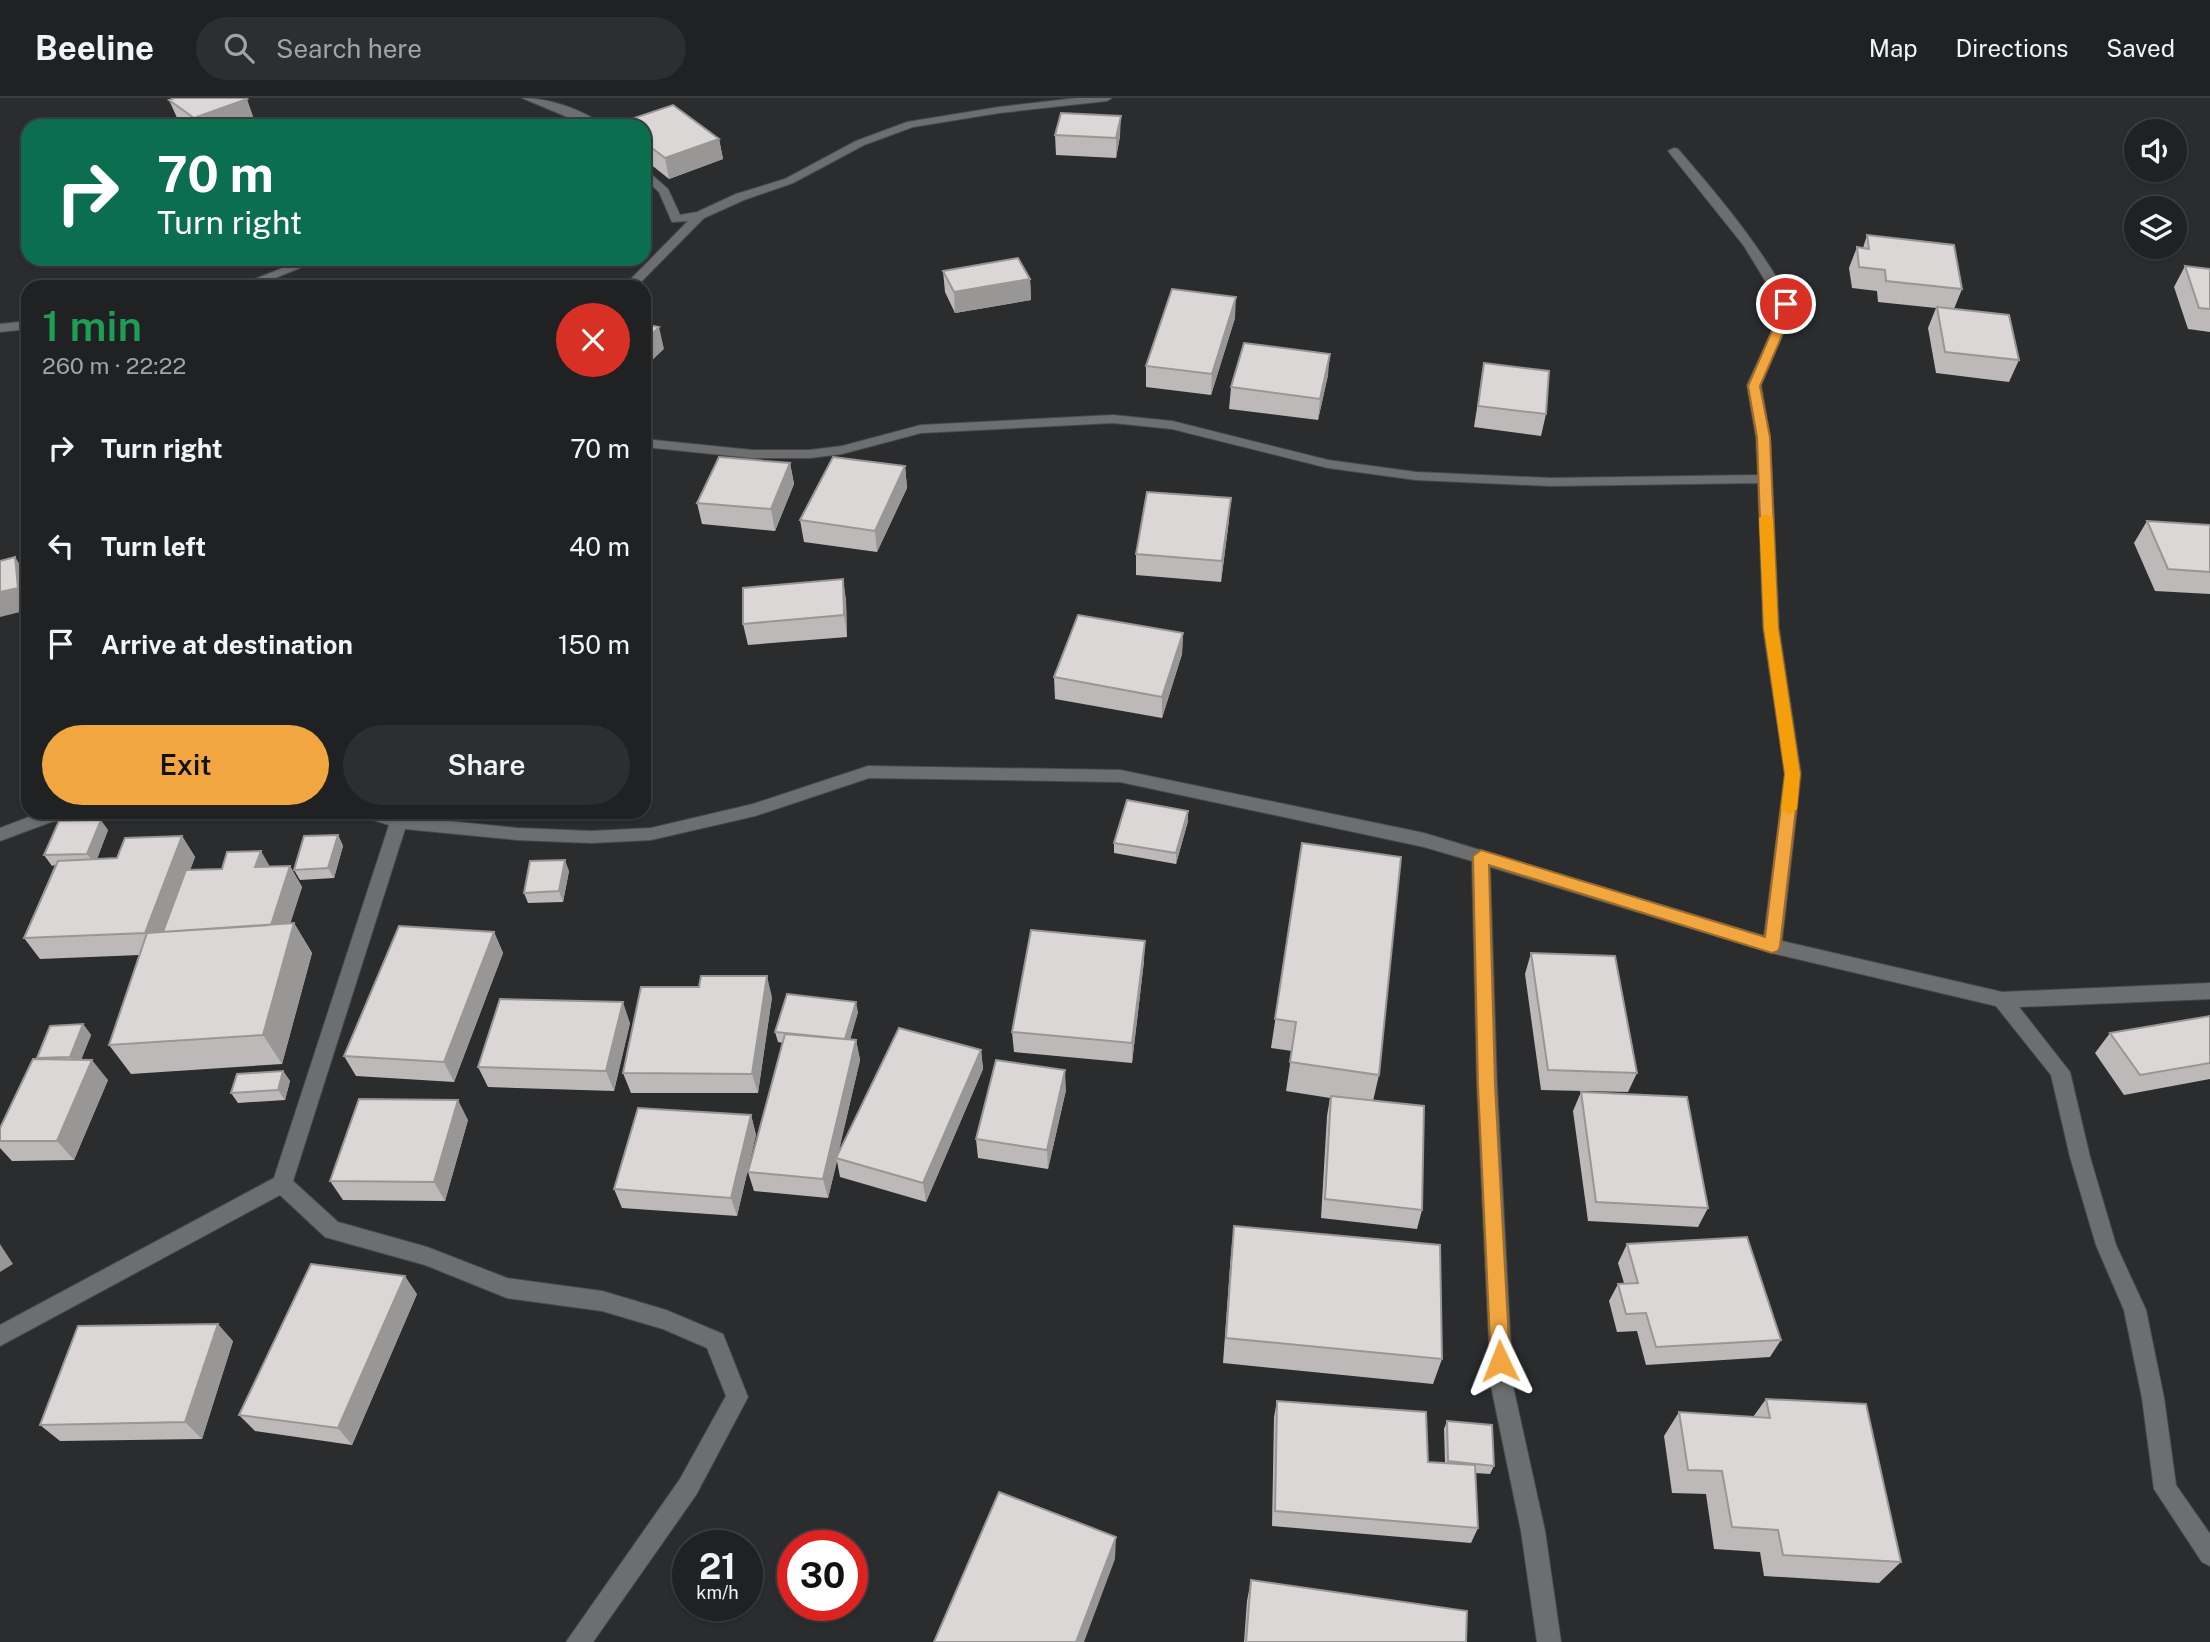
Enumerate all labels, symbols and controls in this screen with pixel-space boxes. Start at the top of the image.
search box [196,17,686,80]
text: Beeline [35,29,154,67]
icon: search [220,29,258,67]
text: Search here [276,33,422,64]
text: Map [1869,34,1918,62]
text: Directions [1956,34,2068,62]
text: Saved [2106,34,2175,62]
map controls [2124,119,2187,259]
button: sound [2124,119,2187,182]
text: 70 m [157,145,274,203]
icon: right [42,147,133,238]
button: layers [2124,196,2187,259]
text: Turn right [157,204,302,241]
pin [1756,274,1816,334]
icon: arrive [1767,285,1805,323]
text: 1 min [42,301,142,350]
button: close [556,303,630,377]
text: 260 m · 22:22 [42,352,186,379]
icon: right [42,429,80,467]
text: Turn right [101,433,223,464]
text: 70 m [570,433,630,464]
icon: left [42,527,80,565]
text: Turn left [101,531,206,562]
text: 40 m [569,531,630,562]
icon: arrive [42,625,80,663]
text: Arrive at destination [101,629,353,660]
text: 150 m [558,629,630,660]
button: Exit [42,725,329,805]
button: Share [343,725,630,805]
position arrow [1463,1324,1537,1398]
speed limit sign: 30 [777,1530,868,1621]
text: 21 [699,1546,736,1587]
text: km/h [696,1582,739,1603]

